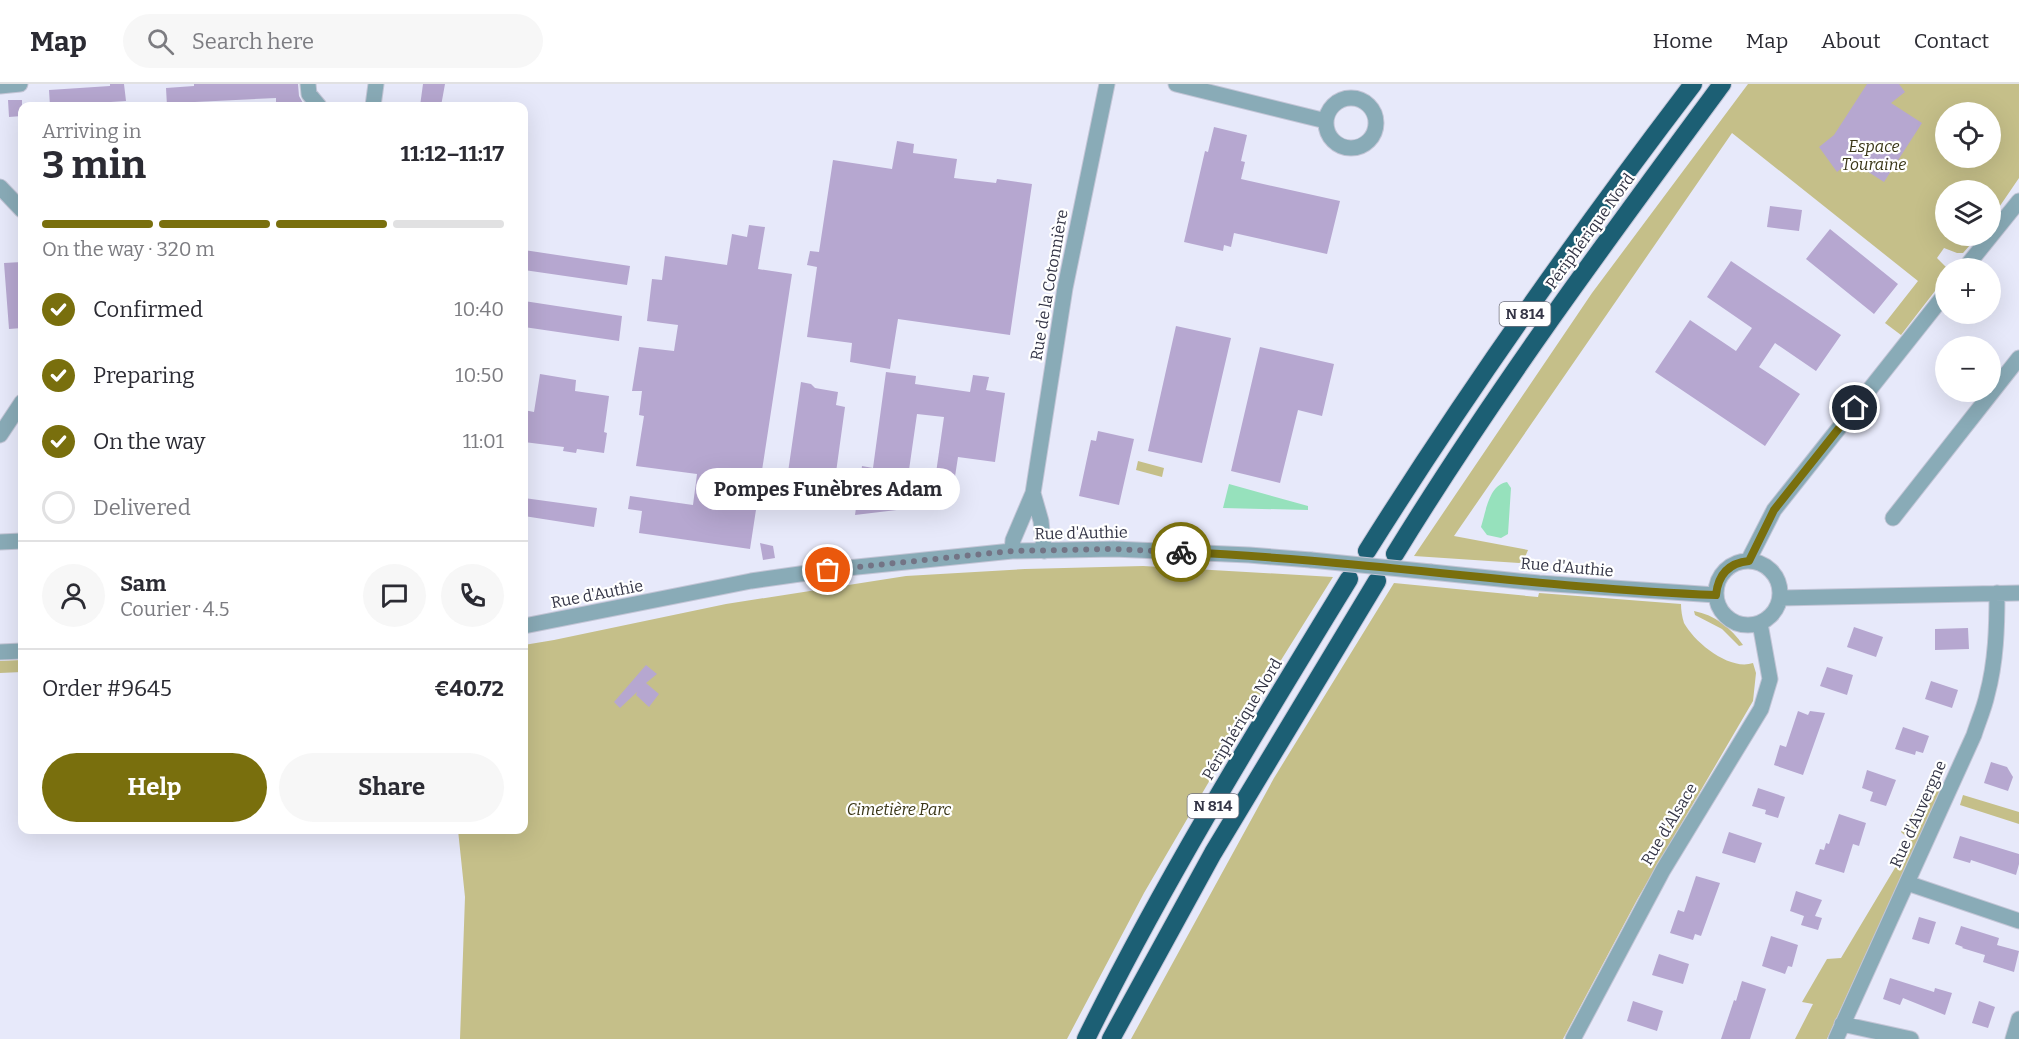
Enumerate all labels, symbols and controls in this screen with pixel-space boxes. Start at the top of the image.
search box [123,14,543,68]
text: Map [30,25,87,58]
icon: search [144,25,177,58]
text: Search here [192,28,314,55]
text: Home [1653,28,1713,54]
text: Map [1746,28,1788,54]
text: About [1821,28,1881,54]
text: Contact [1914,28,1989,54]
map controls [1935,102,2001,402]
button: locate [1935,102,2001,168]
text: Arriving in [42,119,141,143]
park label: Espace Touraine [1842,137,1906,174]
text: 11:12–11:17 [400,140,504,167]
text: 3 min [42,142,146,188]
street label: Périphérique Nord [1542,169,1639,293]
button: layers [1935,180,2001,246]
street label: Rue de la Cotonnière [1026,208,1072,362]
text: On the way · 320 m [42,237,215,261]
button: + [1935,258,2001,324]
icon: check [42,293,75,326]
text: Confirmed [93,296,203,323]
text: 10:40 [454,297,504,321]
road number: N 814 [1500,302,1550,326]
button: − [1935,336,2001,402]
icon: check [42,359,75,392]
text: Preparing [93,362,195,389]
text: 10:50 [455,363,504,387]
pin [1829,382,1880,433]
icon: home [1838,391,1871,424]
icon: check [42,425,75,458]
text: On the way [93,428,205,455]
text: 11:01 [463,429,504,453]
callout: Pompes Funèbres Adam [696,468,960,510]
text: Pompes Funèbres Adam [714,477,942,501]
text: Delivered [93,494,191,521]
courier [1151,522,1211,582]
street label: Rue d'Authie [1034,523,1128,543]
icon: bike [1165,536,1198,569]
pin [802,544,853,595]
icon: bag [811,553,844,586]
street label: Rue d'Authie [1520,553,1614,581]
button: person [42,564,105,627]
button: chat [363,564,426,627]
button: phone [441,564,504,627]
text: Sam [120,570,166,597]
street label: Rue d'Authie [549,576,645,612]
text: Courier · 4.5 [120,597,229,621]
street label: Périphérique Nord [1198,654,1286,783]
text: Order #9645 [42,675,172,702]
text: €40.72 [434,675,504,702]
button: Help [42,753,267,822]
button: Share [279,753,504,822]
street label: Rue d'Auvergne [1886,757,1950,871]
street label: Rue d'Alsace [1637,780,1701,868]
road number: N 814 [1188,794,1238,818]
park label: Cimetière Parc [847,800,952,819]

